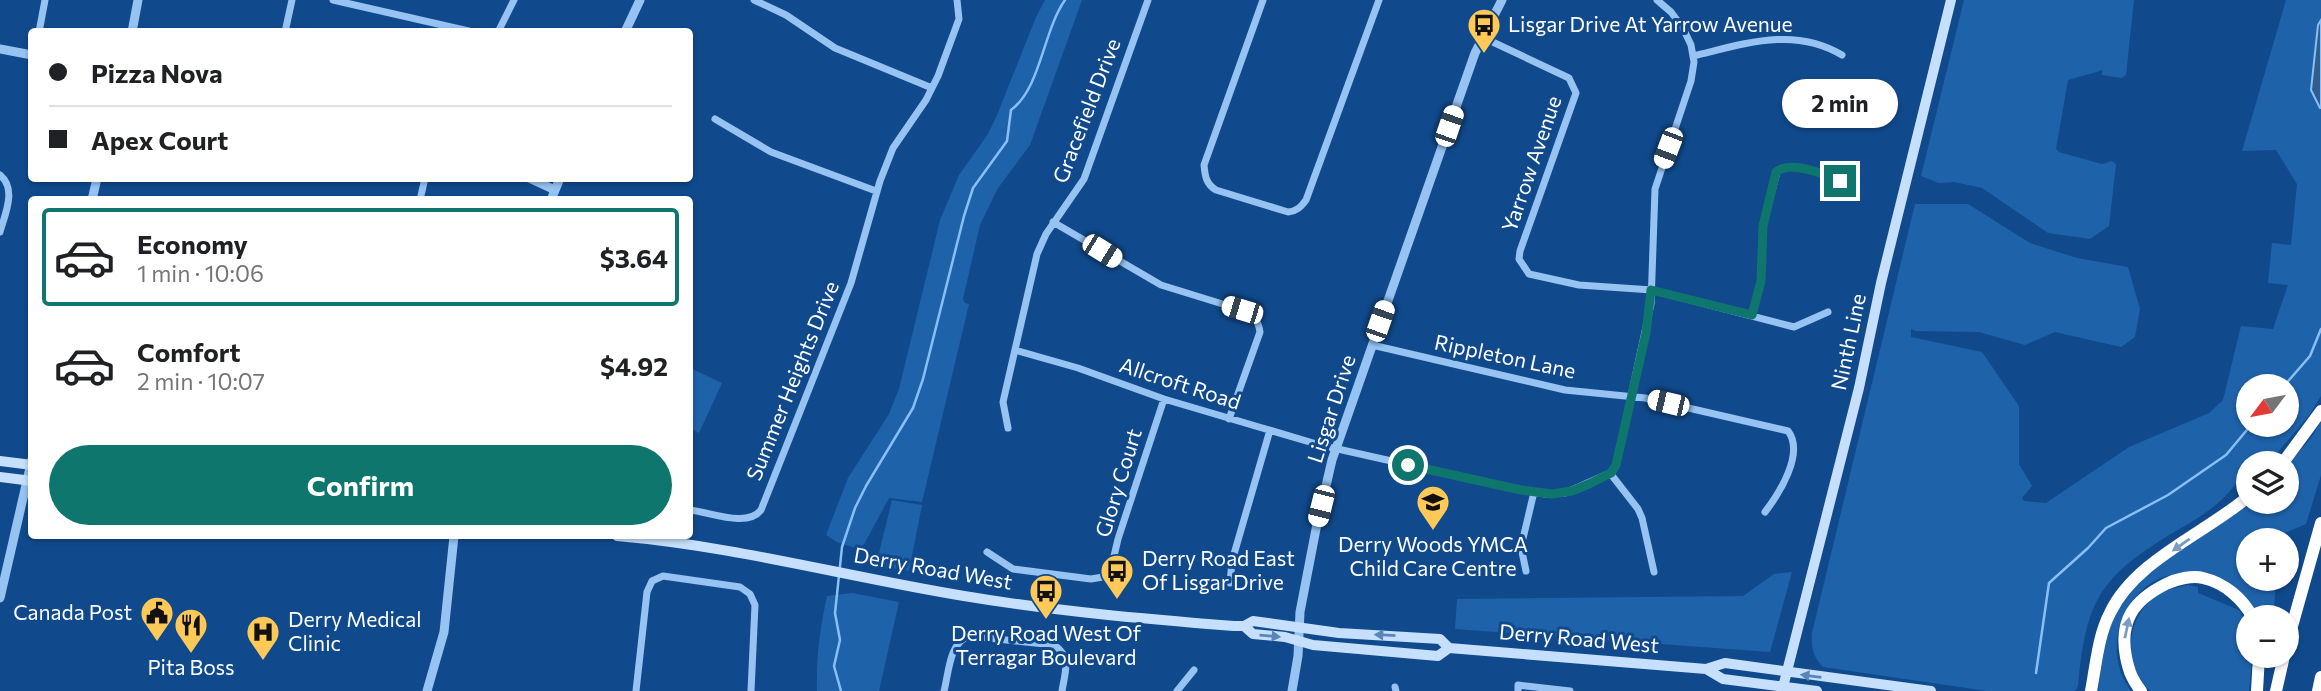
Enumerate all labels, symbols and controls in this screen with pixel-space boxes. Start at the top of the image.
bus stop icon: Lisgar Drive At Yarrow Avenue [1465,6,1503,55]
place label: Lisgar Drive At Yarrow Avenue [1508,11,1793,36]
street label: Gracefield Drive [1047,35,1125,186]
text: Pizza Nova [91,57,223,88]
callout: 2 min [1782,80,1898,128]
text: 2 min [1811,89,1869,117]
street label: Yarrow Avenue [1496,92,1566,235]
car [1433,103,1466,149]
text: Apex Court [91,124,228,155]
car [1651,125,1686,171]
route end [1824,165,1856,197]
icon: car [53,226,116,289]
text: Economy [137,228,248,259]
car [1079,231,1126,271]
text: $3.64 [600,242,668,273]
text: 1 min · 10:06 [137,259,264,287]
street label: Summer Heights Drive [740,277,843,484]
street label: Ninth Line [1825,291,1870,392]
car [1219,294,1266,326]
car [1364,298,1397,344]
street label: Rippleton Lane [1432,328,1578,383]
icon: car [53,334,116,397]
text: Comfort [137,336,240,367]
text: $4.92 [600,350,668,381]
street label: Allcroft Road [1117,351,1244,414]
street label: Lisgar Drive [1301,351,1360,466]
text: 2 min · 10:07 [137,367,265,395]
north arrow [2236,374,2300,438]
map controls [2236,374,2299,668]
car [1646,388,1691,418]
street label: Glory Court [1089,425,1146,540]
button: Confirm [49,445,672,525]
route start [1392,449,1424,481]
button: layers [2236,451,2299,514]
car [1306,483,1337,529]
school or university icon: Derry Woods YMCA Child Care Centre [1414,483,1452,532]
button: + [2236,528,2299,591]
place label: Derry Woods YMCA Child Care Centre [1338,531,1528,580]
one-way arrow [2171,538,2190,551]
street label: Derry Road West [852,541,1014,594]
place label: Derry Road East Of Lisgar Drive [1142,545,1295,594]
bus stop icon: Derry Road East Of Lisgar Drive [1098,552,1136,601]
bus stop icon: Derry Road West Of Terragar Boulevard [1027,572,1065,621]
public building icon: Canada Post [138,594,176,643]
place label: Canada Post [13,599,132,624]
button: − [2236,605,2299,668]
restaurant icon: Pita Boss [172,606,210,655]
place label: Derry Medical Clinic [288,606,422,655]
hospital icon: Derry Medical Clinic [244,613,282,662]
one-way arrow [2122,616,2133,638]
street label: Derry Road West [1498,618,1660,657]
place label: Derry Road West Of Terragar Boulevard [951,620,1142,669]
one-way arrow [1373,630,1395,641]
one-way arrow [1259,631,1281,642]
place label: Pita Boss [147,654,235,679]
one-way arrow [1800,670,1822,681]

